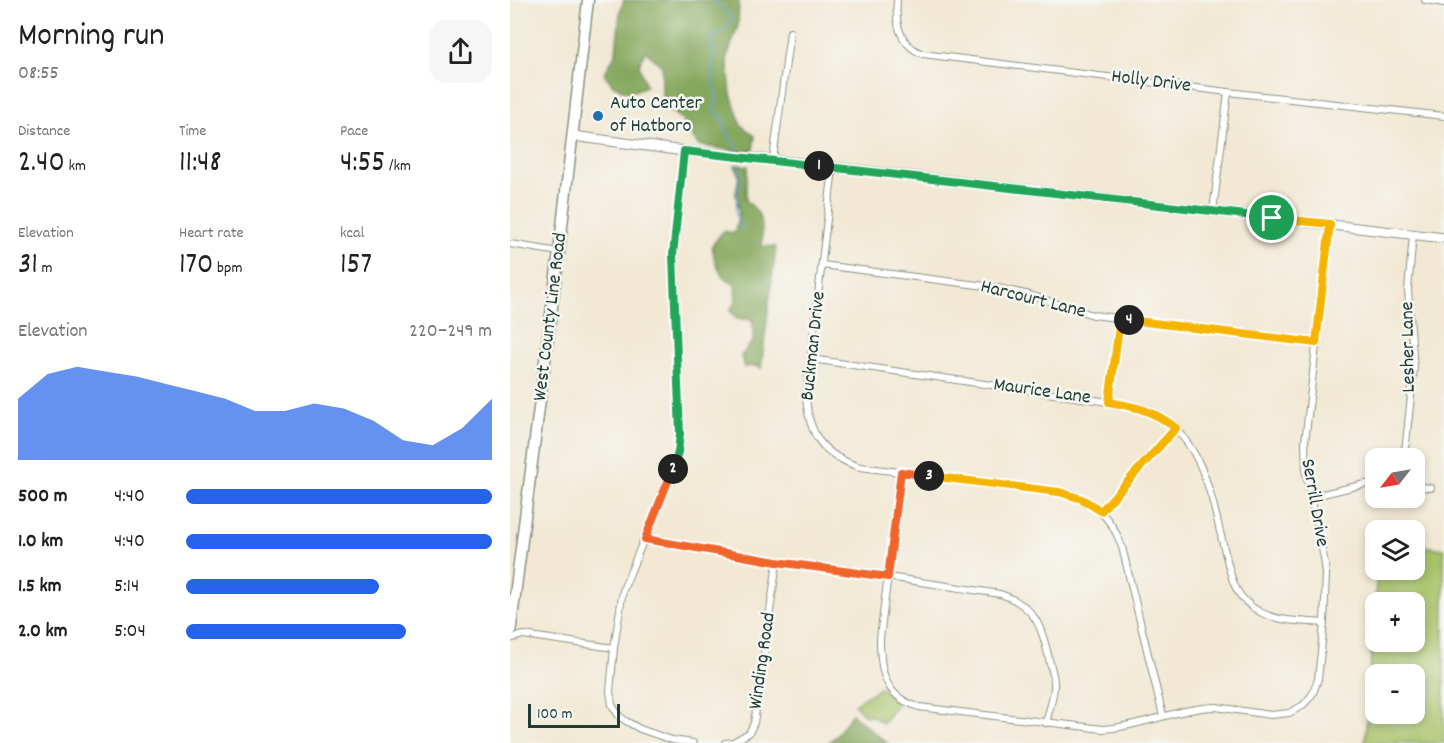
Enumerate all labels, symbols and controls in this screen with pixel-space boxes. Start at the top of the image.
text: Morning run [18,14,165,61]
button: share [429,20,492,83]
text: 08:55 [18,60,59,88]
street label: Holly Drive [1110,63,1193,101]
place label: Auto Center of Hatboro [610,90,702,141]
marker: Auto Center of Hatboro [591,109,605,123]
text: Distance [18,120,70,143]
text: Time [179,120,206,143]
text: Pace [340,120,368,143]
text: 2.40 [18,143,65,186]
text: 11:48 [179,143,222,186]
text: 4:55 [340,143,385,186]
pin: 1 [804,151,834,181]
text: 1 [817,154,821,177]
text: km [65,155,86,178]
text: /km [385,155,411,178]
pin [1246,192,1297,243]
icon: arrive [1255,201,1288,234]
text: Elevation [18,222,74,245]
text: Heart rate [179,222,244,245]
text: kcal [340,222,364,245]
street label: West County Line Road [527,231,575,403]
text: 31 [18,245,38,288]
text: 170 [179,245,213,288]
text: 157 [340,245,372,288]
text: m [38,257,53,280]
text: bpm [213,257,242,280]
street label: Harcourt Lane [977,273,1089,327]
street label: Buckman Drive [794,290,834,402]
street label: Lesher Lane [1394,301,1424,393]
pin: 4 [1114,305,1144,335]
text: 4 [1126,308,1132,331]
text: Elevation [18,318,88,346]
text: 220–249 m [409,318,492,346]
street label: Maurice Lane [992,371,1093,413]
north arrow [1365,448,1425,508]
map controls [1365,448,1425,724]
pin: 2 [658,454,688,484]
text: 2 [670,457,677,480]
street label: Serrill Drive [1293,457,1336,549]
pin: 3 [914,461,944,491]
text: 3 [925,464,933,487]
text: 500 m [18,483,67,511]
text: 4:40 [114,483,145,511]
button: layers [1365,520,1425,580]
text: 1.0 km [18,528,63,556]
text: 4:40 [114,528,145,556]
text: 1.5 km [18,573,61,601]
text: 5:14 [114,573,139,601]
button: + [1365,592,1425,652]
street label: Winding Road [742,611,784,711]
text: 2.0 km [18,618,67,646]
text: 5:04 [114,618,146,646]
button: − [1365,664,1425,724]
scale bar [528,701,620,728]
text: 100 m [537,703,573,726]

